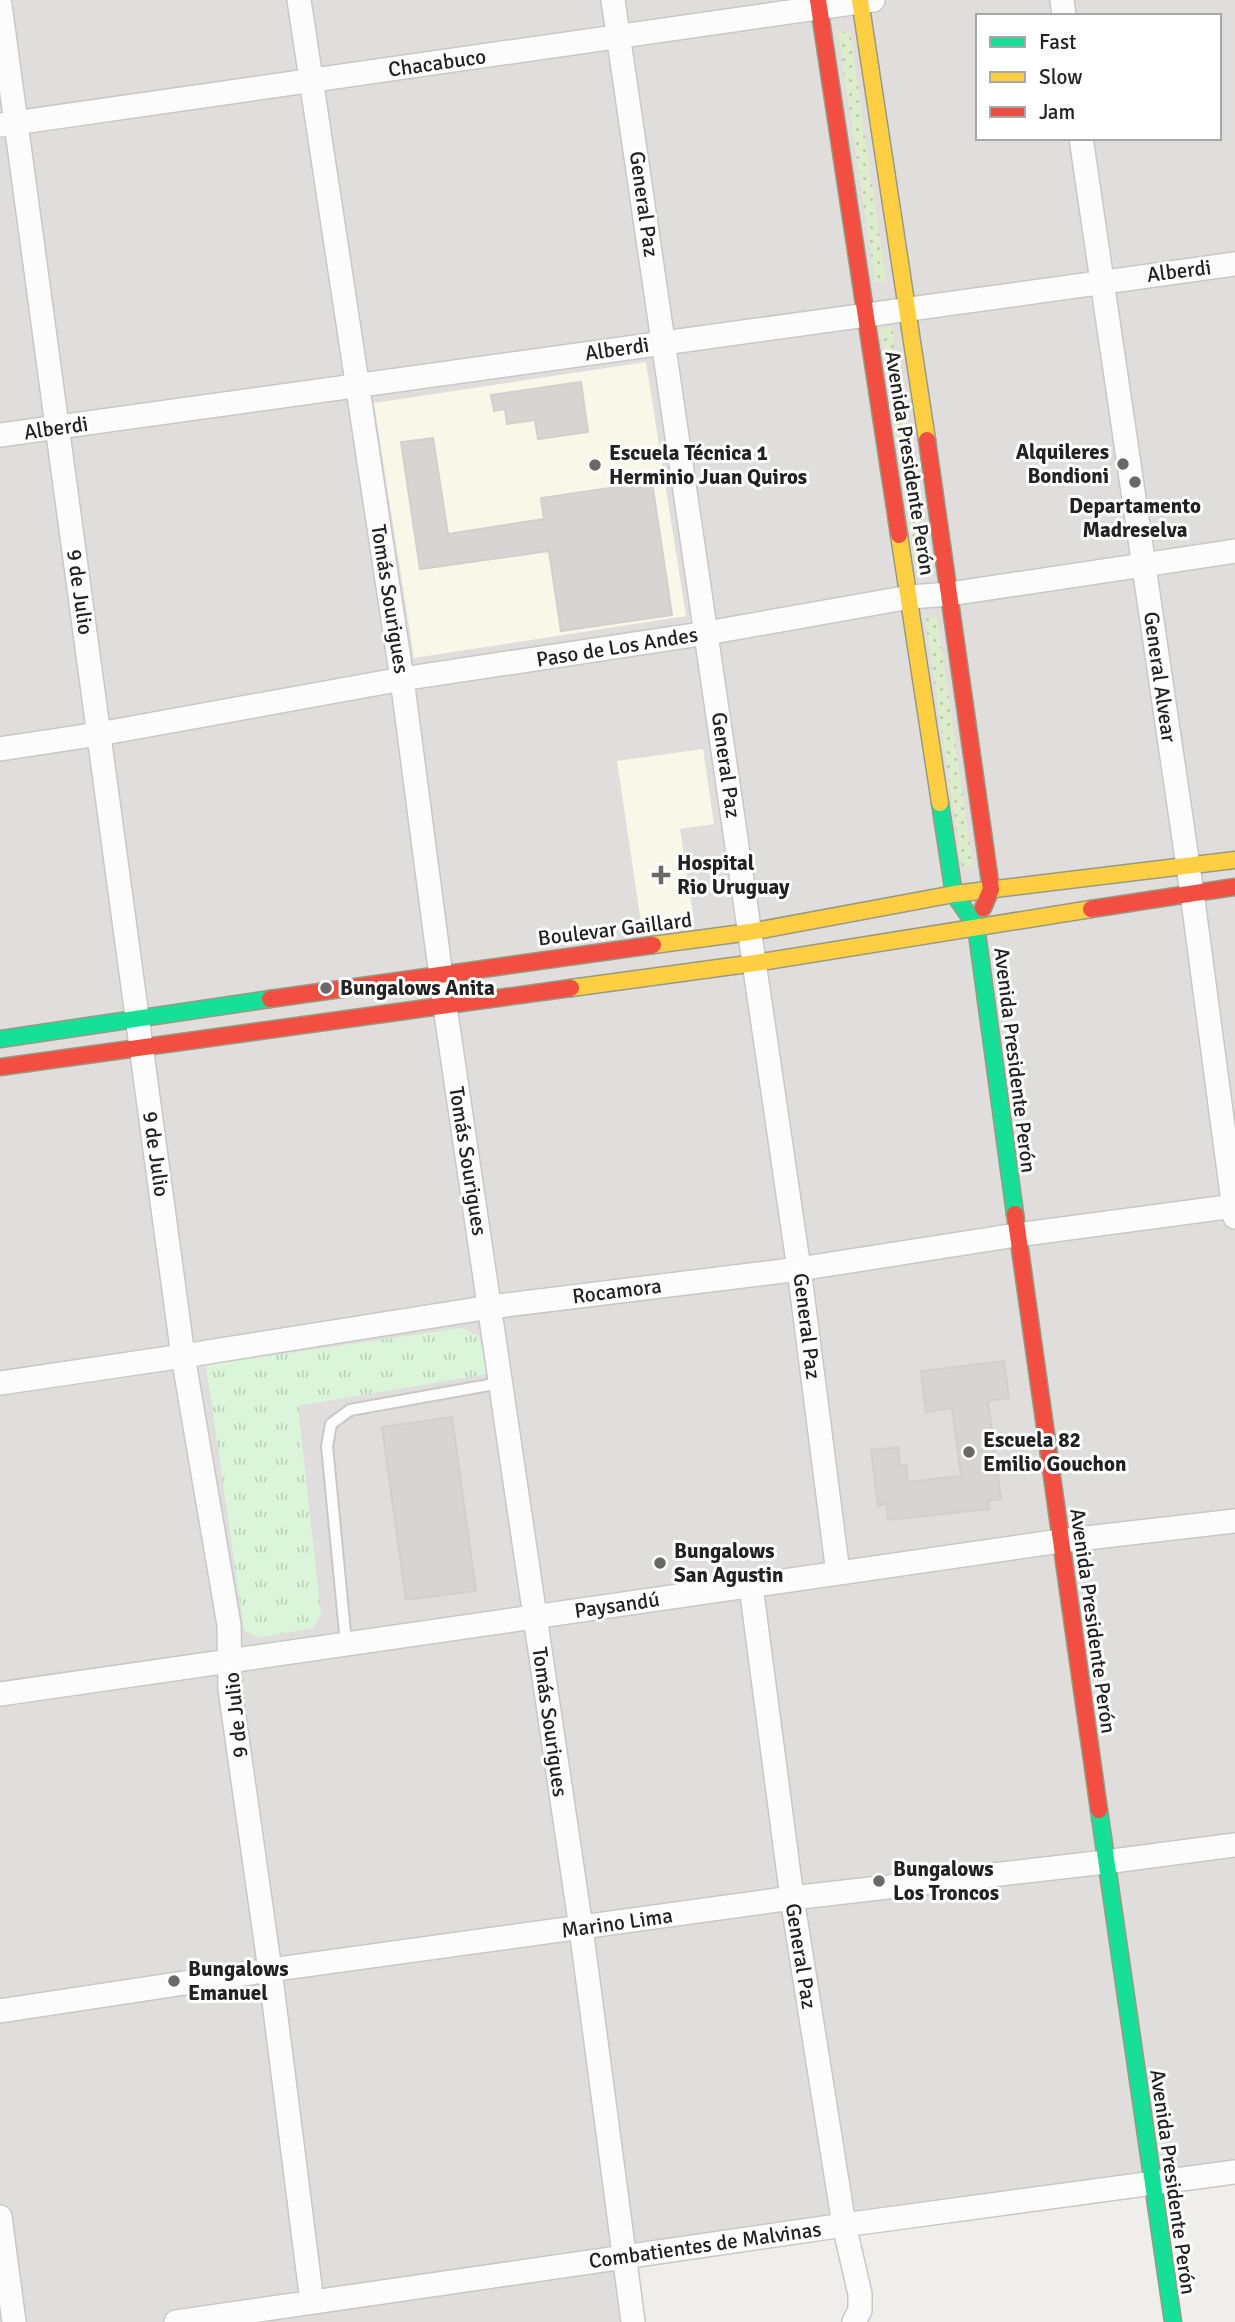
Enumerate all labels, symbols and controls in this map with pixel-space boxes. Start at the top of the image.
legend [976,14,1221,140]
text: Fast [1039,29,1076,55]
street label: Chacabuco [386,43,488,83]
text: Slow [1039,64,1083,90]
text: Jam [1039,99,1075,125]
street label: General Paz [624,149,664,259]
street label: Alberdi [1145,254,1213,288]
street label: Alberdi [583,332,651,366]
street label: Avenida Presidente Perón [879,349,941,577]
street label: Alberdi [22,411,90,445]
place label: Alquileres Bondioni [1016,439,1109,489]
place label: Escuela Técnica 1 Herminio Juan Quiros [609,440,807,490]
marker: Alquileres Bondioni [1115,456,1131,472]
marker: Escuela Técnica 1 Herminio Juan Quiros [587,457,603,473]
marker: Departamento Madreselva [1127,474,1143,490]
place label: Departamento Madreselva [1069,493,1201,543]
street label: Tomás Sourigues [365,523,415,675]
street label: 9 de Julio [61,548,99,636]
street label: General Alvear [1138,610,1182,744]
street label: Paso de Los Andes [534,621,700,673]
street label: General Paz [706,710,746,820]
place label: Hospital Rio Uruguay [677,850,790,900]
marker: Hospital Rio Uruguay [651,865,671,885]
street label: Boulevar Gaillard [536,907,694,951]
street label: Avenida Presidente Perón [988,946,1042,1174]
place label: Bungalows Anita [340,975,495,1001]
marker: Bungalows Anita [318,980,334,996]
street label: Tomás Sourigues [443,1085,493,1237]
street label: 9 de Julio [137,1110,175,1198]
street label: General Paz [788,1272,826,1380]
street label: Rocamora [571,1273,663,1309]
place label: Escuela 82 Emilio Gouchon [983,1427,1126,1477]
marker: Escuela 82 Emilio Gouchon [961,1444,977,1460]
street label: Avenida Presidente Perón [1064,1507,1122,1735]
place label: Bungalows San Agustin [674,1538,784,1588]
marker: Bungalows San Agustin [652,1555,668,1571]
street label: Paysandú [573,1586,661,1624]
street label: Tomás Sourigues [527,1646,573,1798]
street label: 9 de Julio [219,1671,253,1759]
place label: Bungalows Los Troncos [893,1856,999,1906]
marker: Bungalows Los Troncos [871,1873,887,1889]
street label: General Paz [780,1901,822,2011]
street label: Marino Lima [560,1902,674,1944]
place label: Bungalows Emanuel [188,1956,288,2006]
marker: Bungalows Emanuel [166,1973,182,1989]
street label: Avenida Presidente Perón [1144,2068,1202,2296]
street label: Combatientes de Malvinas [587,2216,823,2274]

